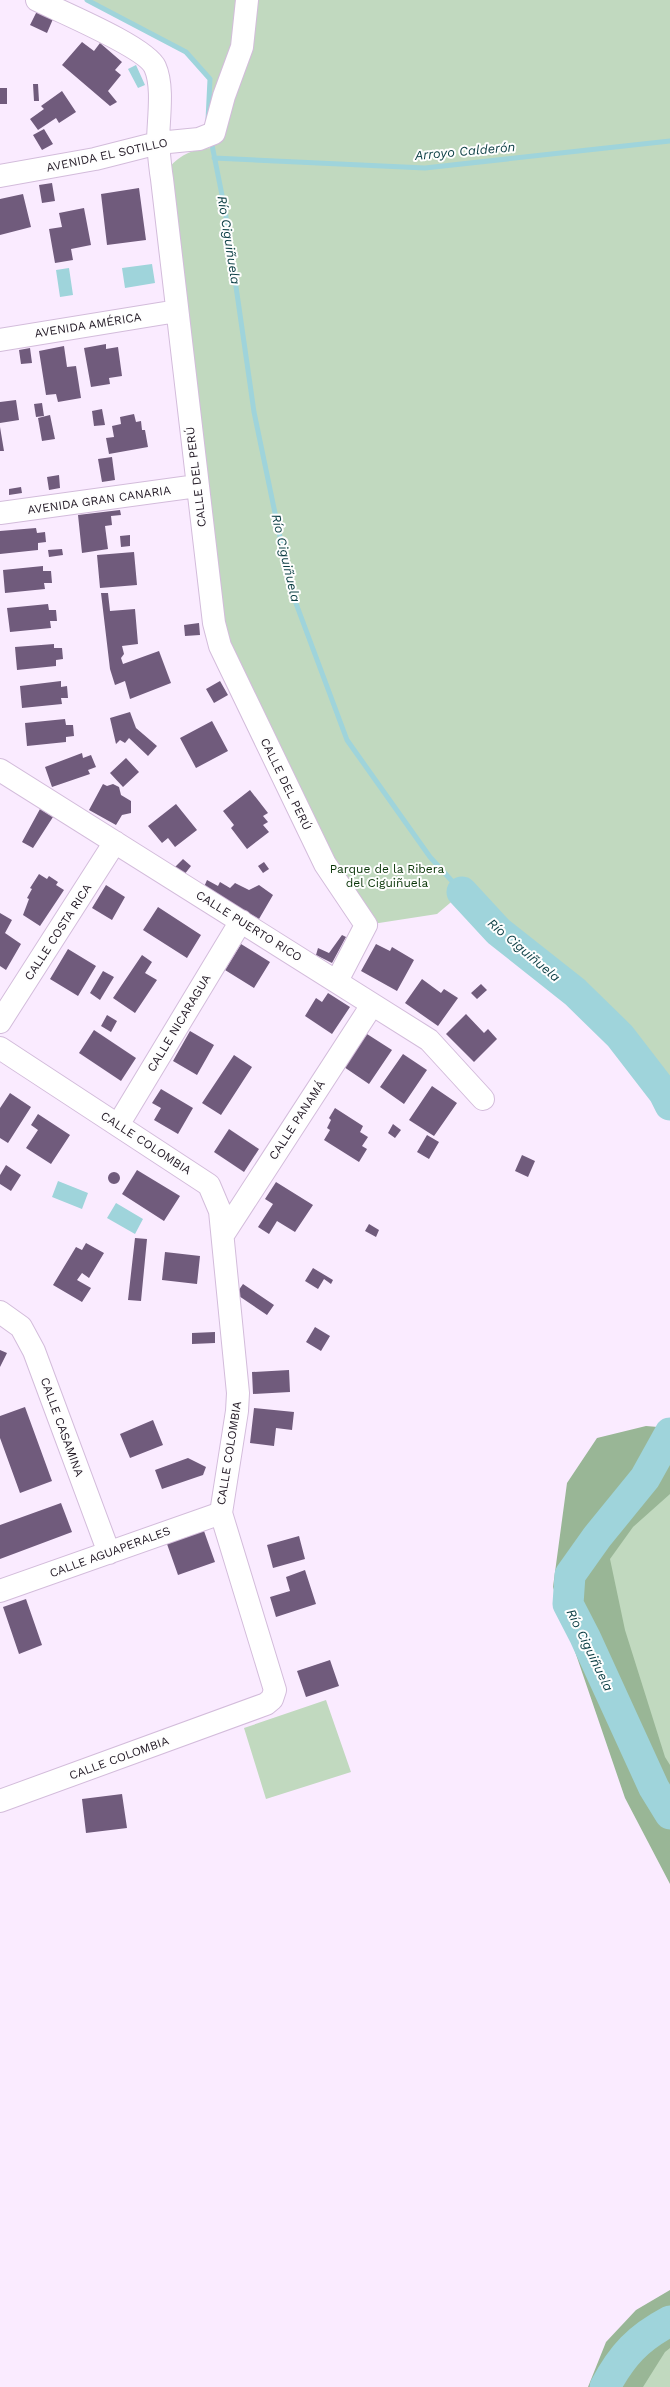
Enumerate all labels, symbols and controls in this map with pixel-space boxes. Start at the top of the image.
street label: AVENIDA EL SOTILLO [45,135,169,175]
water label: Arroyo Calderón [413,139,516,163]
water label: Río Ciguiñuela [215,195,243,285]
street label: AVENIDA AMÉRICA [34,310,142,340]
street label: CALLE DEL PERÚ [183,426,209,528]
street label: AVENIDA GRAN CANARIA [26,483,172,517]
water label: Río Ciguiñuela [269,513,303,603]
street label: CALLE DEL PERÚ [258,736,314,832]
park label: Parque de la Ribera del Ciguiñuela [330,862,445,890]
street label: CALLE COSTA RICA [22,881,94,983]
street label: CALLE PUERTO RICO [193,888,305,964]
water label: Río Ciguiñuela [485,915,563,985]
street label: CALLE NICARAGUA [144,972,214,1074]
street label: CALLE PANAMÁ [266,1078,328,1162]
street label: CALLE COLOMBIA [98,1109,194,1177]
street label: CALLE CASAMINA [38,1376,86,1478]
street label: CALLE COLOMBIA [214,1400,244,1506]
street label: CALLE AGUAPERALES [48,1524,172,1580]
water label: Río Ciguiñuela [564,1606,616,1694]
street label: CALLE COLOMBIA [67,1733,171,1783]

